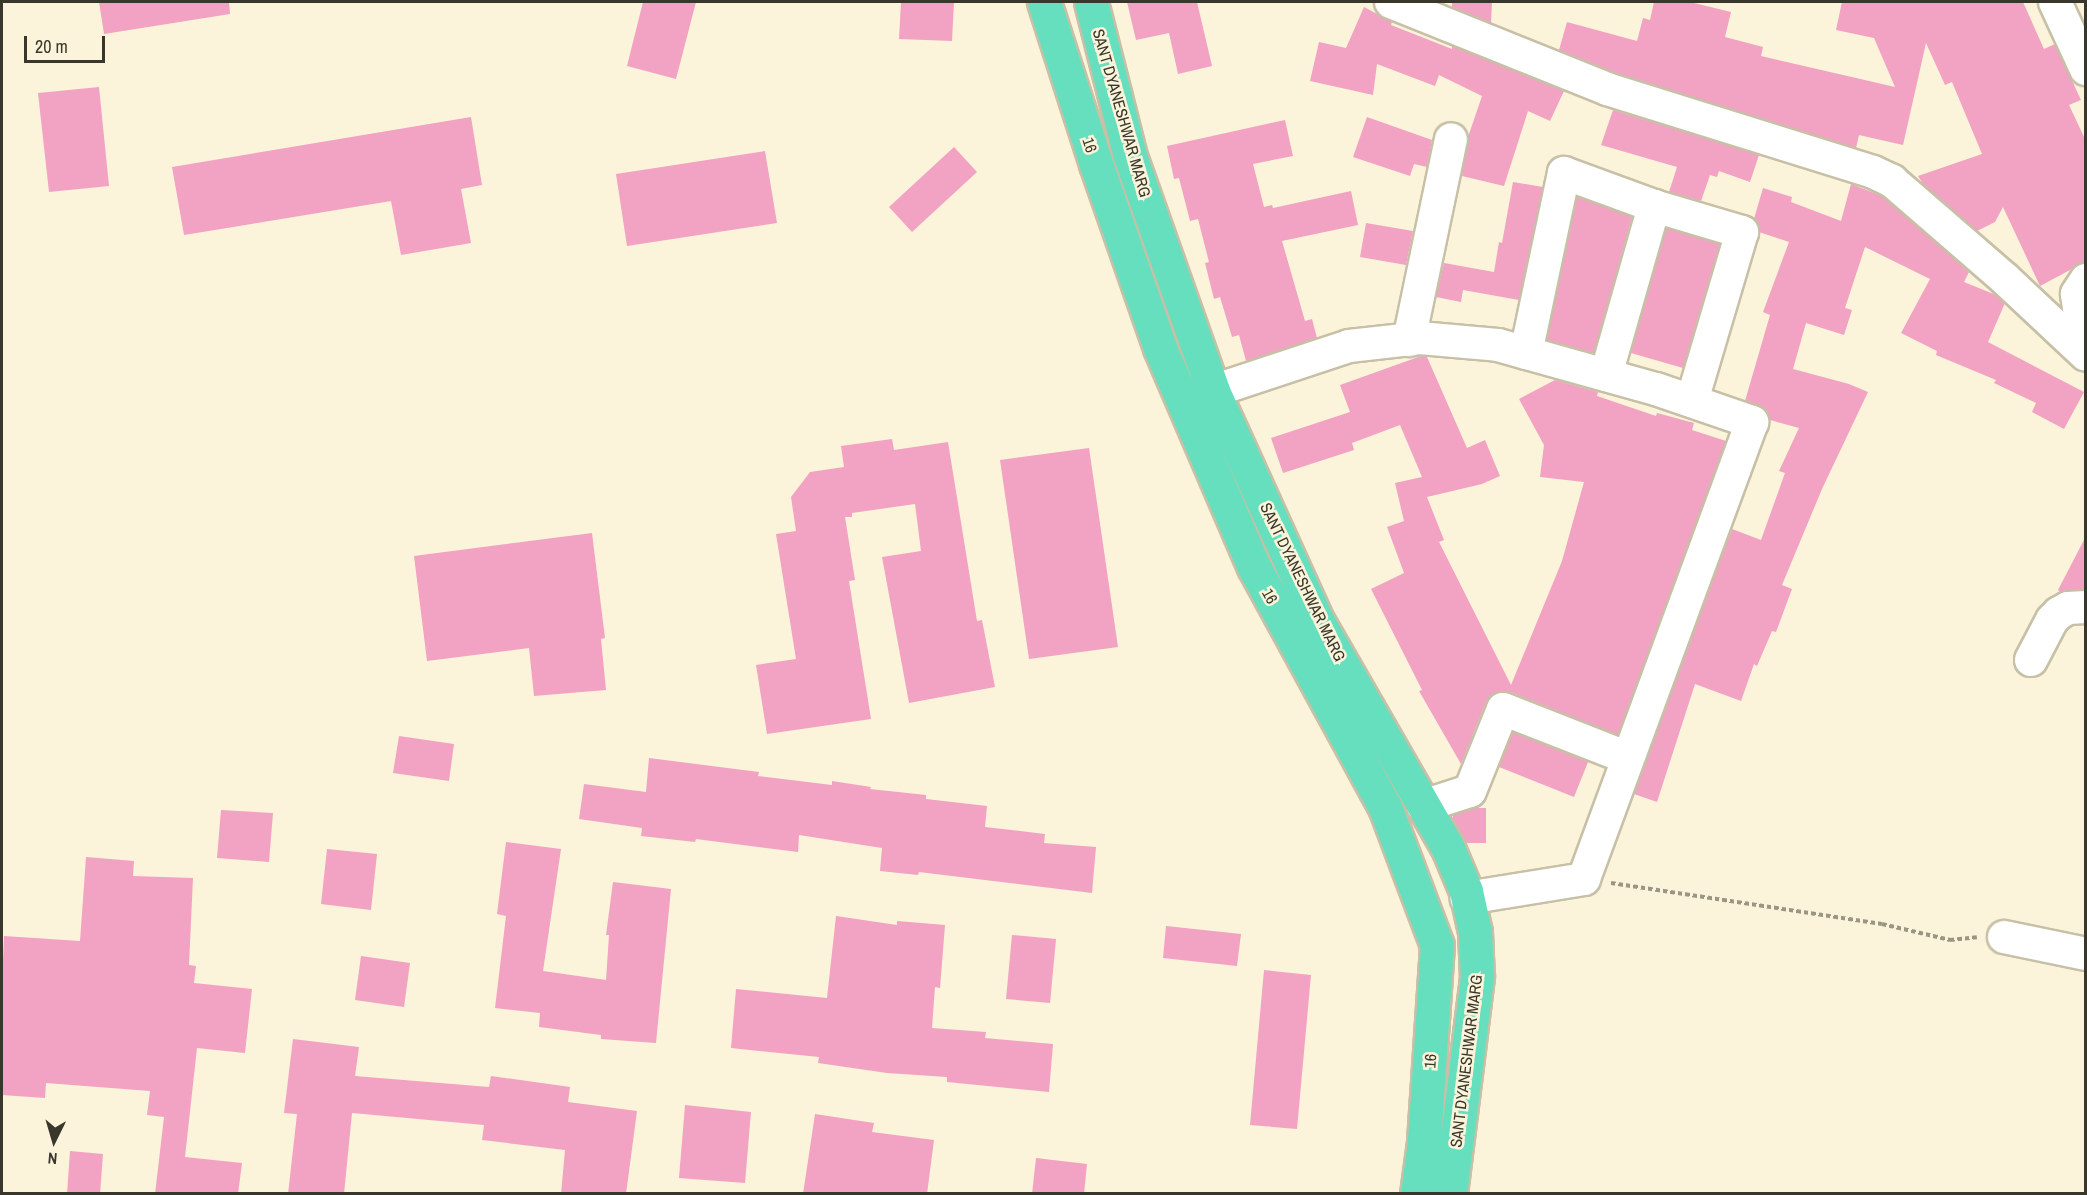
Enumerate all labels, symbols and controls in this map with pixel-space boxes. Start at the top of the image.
scale bar [27,24,108,62]
street label: SANT DYANESHWAR MARG [1089,27,1155,199]
text: 20 m [35,34,68,59]
street label: 16 [1079,135,1101,155]
street label: SANT DYANESHWAR MARG [1256,499,1350,665]
street label: 16 [1258,585,1282,607]
street label: SANT DYANESHWAR MARG [1446,973,1486,1149]
street label: 16 [1420,1053,1440,1069]
north arrow [24,1111,84,1171]
text: N [47,1148,58,1170]

